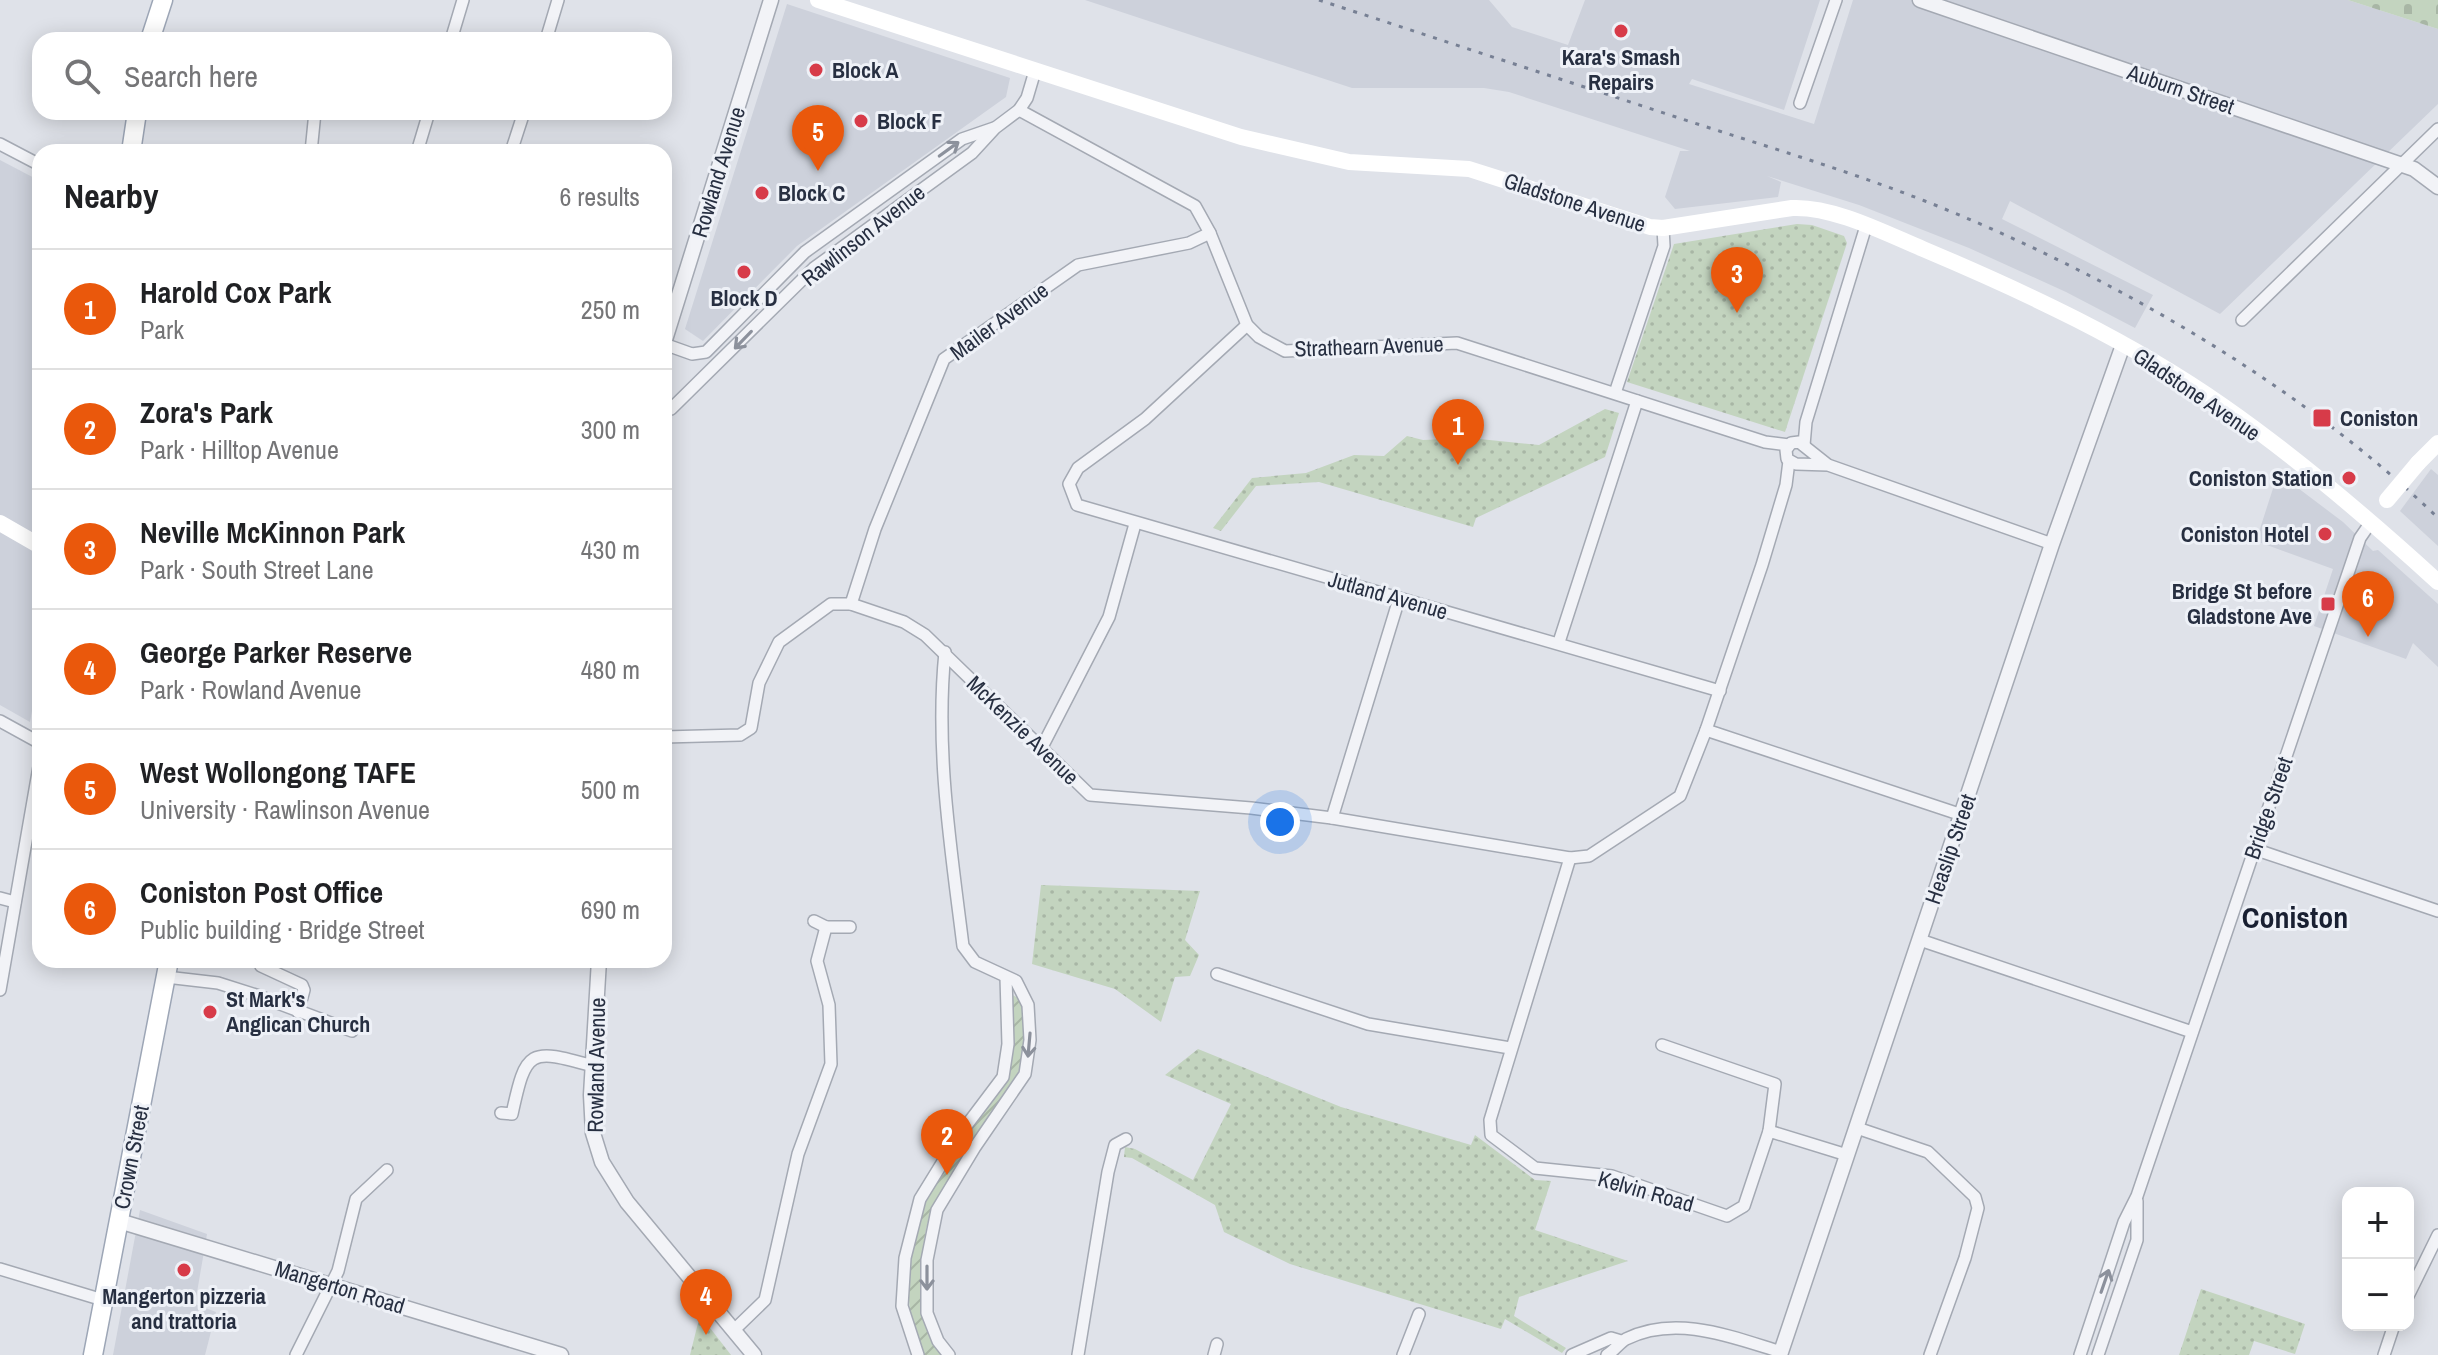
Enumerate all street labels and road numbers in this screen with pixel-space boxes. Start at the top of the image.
street label: Auburn Street [2123,56,2239,121]
street label: Rowland Avenue [684,103,752,241]
street label: Gladstone Avenue [1500,165,1650,239]
street label: Rawlinson Avenue [795,177,931,293]
street label: Mailer Avenue [944,275,1054,367]
street label: Strathearn Avenue [1294,328,1444,364]
street label: Gladstone Avenue [2128,340,2266,448]
street label: Jutland Avenue [1325,564,1451,626]
street label: McKenzie Avenue [960,669,1086,791]
street label: Bridge Street [2237,753,2299,863]
street label: Heaslip Street [1917,790,1983,908]
street label: Rowland Avenue [580,997,612,1133]
street label: Crown Street [106,1102,156,1212]
street label: Kelvin Road [1595,1163,1697,1219]
street label: Mangerton Road [271,1253,409,1321]

